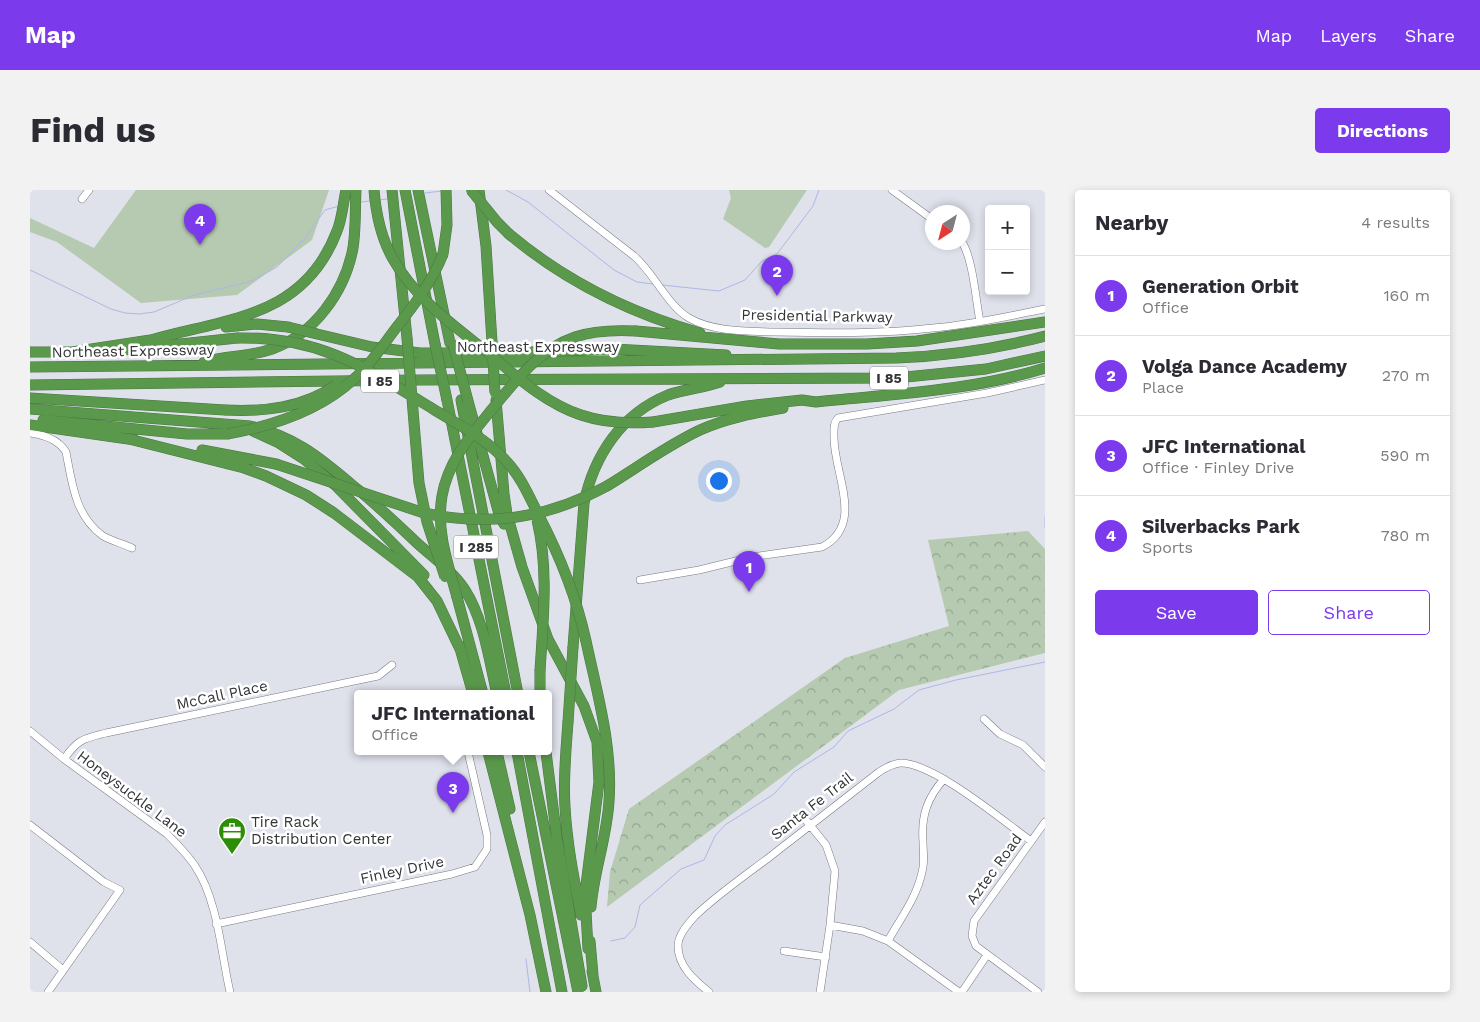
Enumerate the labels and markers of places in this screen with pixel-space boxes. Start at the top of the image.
pin: 4 [184,204,216,245]
pin: 2 [761,255,793,296]
pin: 1 [733,551,765,592]
pin: 3 [437,772,469,813]
place label: Tire Rack Distribution Center [251,813,392,848]
office icon: Tire Rack Distribution Center [217,816,247,855]

